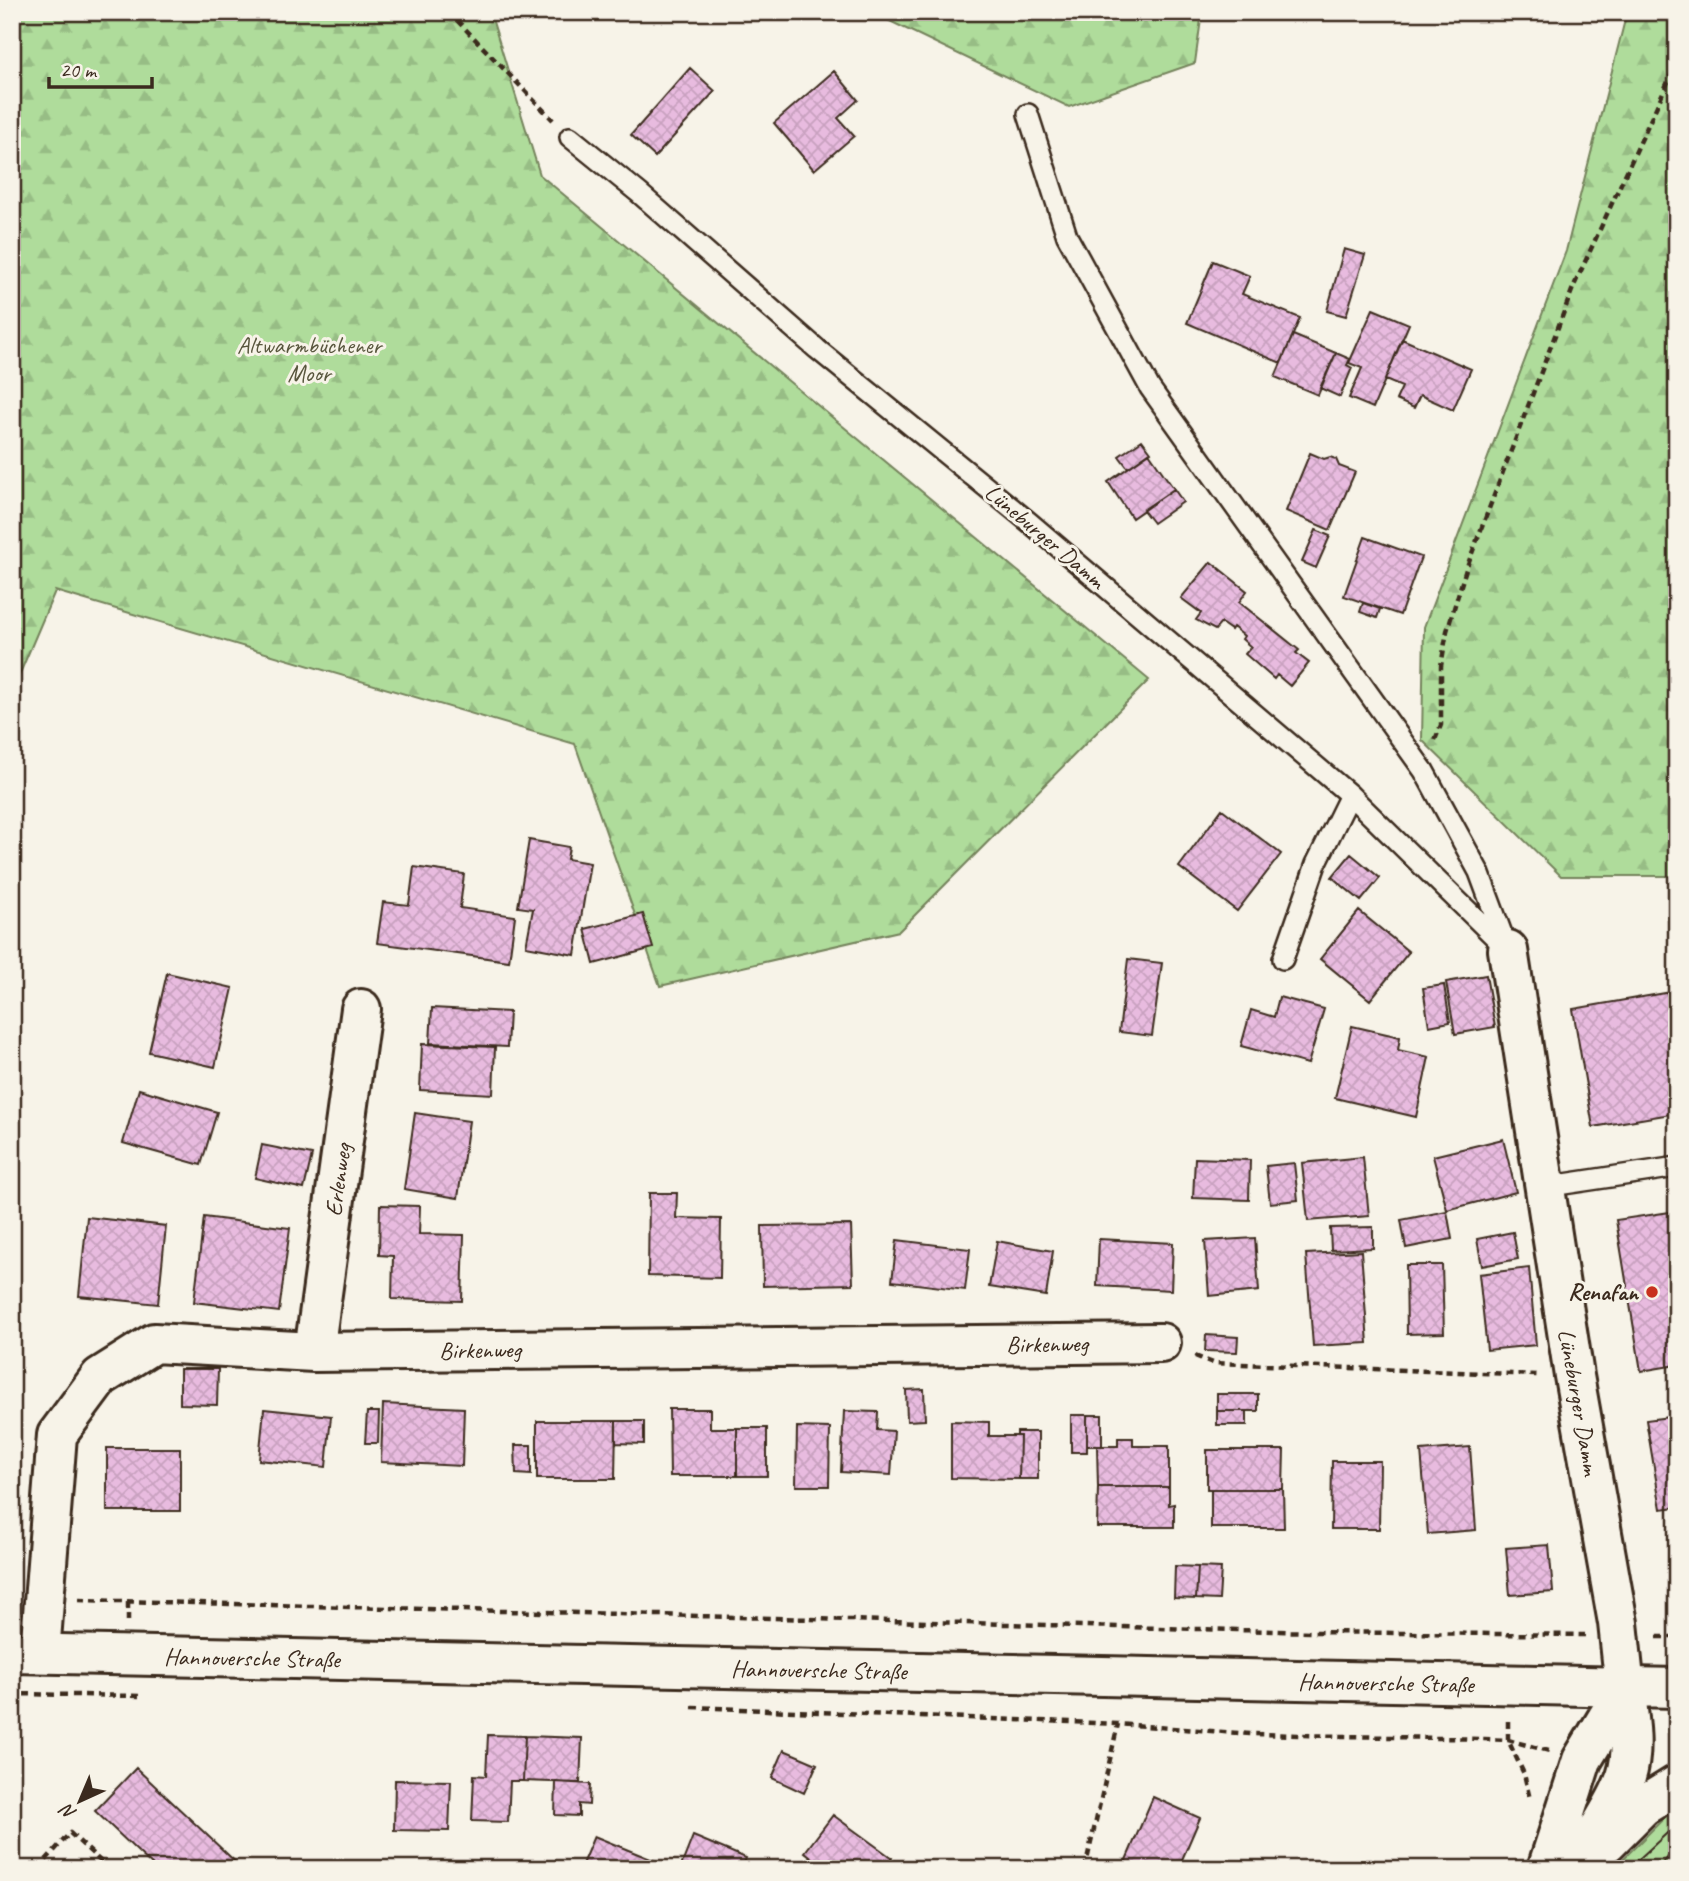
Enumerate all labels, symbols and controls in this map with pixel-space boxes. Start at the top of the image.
scale bar [49,46,152,90]
text: 20 m [60,57,98,83]
park label: Altwarmbüchener Moor [237,330,383,388]
street label: Lüneburger Damm [979,477,1113,597]
street label: Erlenweg [318,1139,358,1218]
place label: Renafan [1568,1277,1640,1307]
marker: Renafan [1644,1284,1660,1300]
street label: Lüneburger Damm [1551,1327,1607,1480]
street label: Birkenweg [1006,1328,1091,1360]
street label: Birkenweg [439,1334,524,1366]
street label: Hannoversche Straße [164,1641,342,1675]
street label: Hannoversche Straße [731,1653,909,1687]
street label: Hannoversche Straße [1298,1666,1476,1700]
north arrow [46,1766,116,1836]
text: N [54,1798,81,1825]

